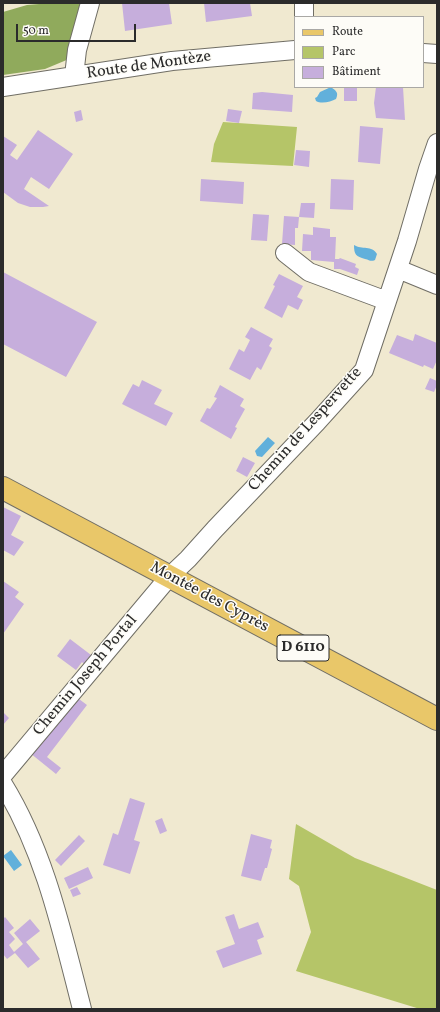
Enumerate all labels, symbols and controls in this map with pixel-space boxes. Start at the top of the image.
scale bar [18,16,138,42]
legend [294,16,424,88]
text: 50 m [23,23,49,39]
text: Route [332,24,363,40]
text: Parc [332,44,355,60]
street label: Route de Montèze [86,48,212,84]
text: Bâtiment [332,64,381,80]
street label: Chemin de Lespervette [245,364,367,496]
street label: Montée des Cyprès [146,559,272,637]
street label: Chemin Joseph Portal [30,612,142,740]
road number: D 6110 [277,635,329,661]

